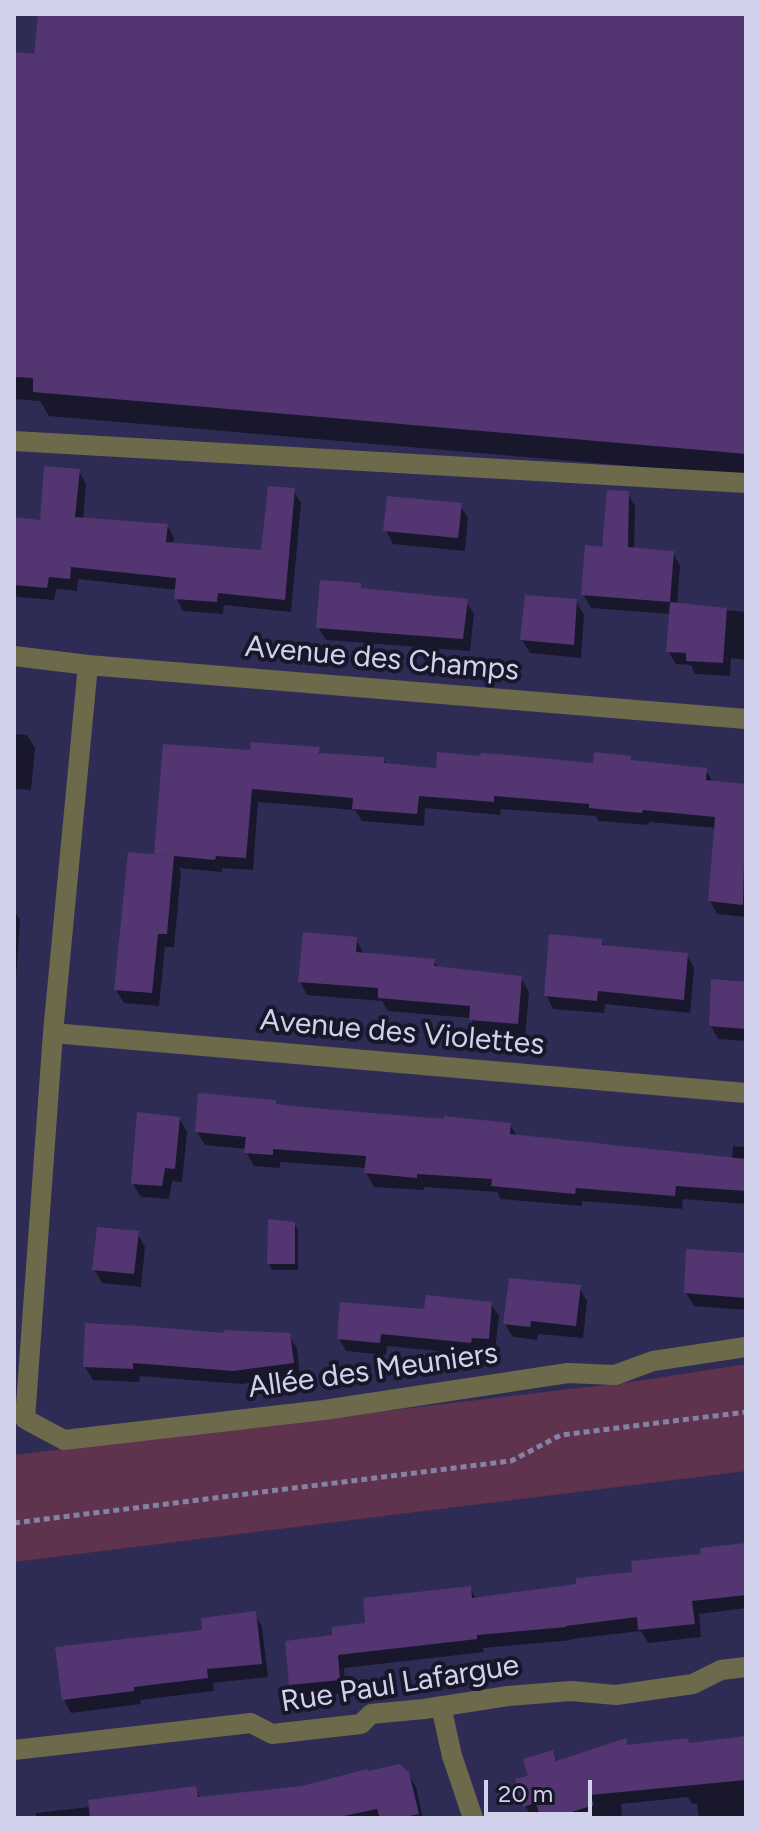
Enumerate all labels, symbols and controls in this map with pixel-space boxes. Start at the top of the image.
street label: Avenue des Champs [243,629,521,689]
street label: Avenue des Violettes [258,1003,546,1063]
street label: Allée des Meuniers [246,1336,500,1406]
street label: Rue Paul Lafargue [278,1647,522,1721]
scale bar [488,1764,596,1814]
text: 20 m [498,1779,553,1808]

